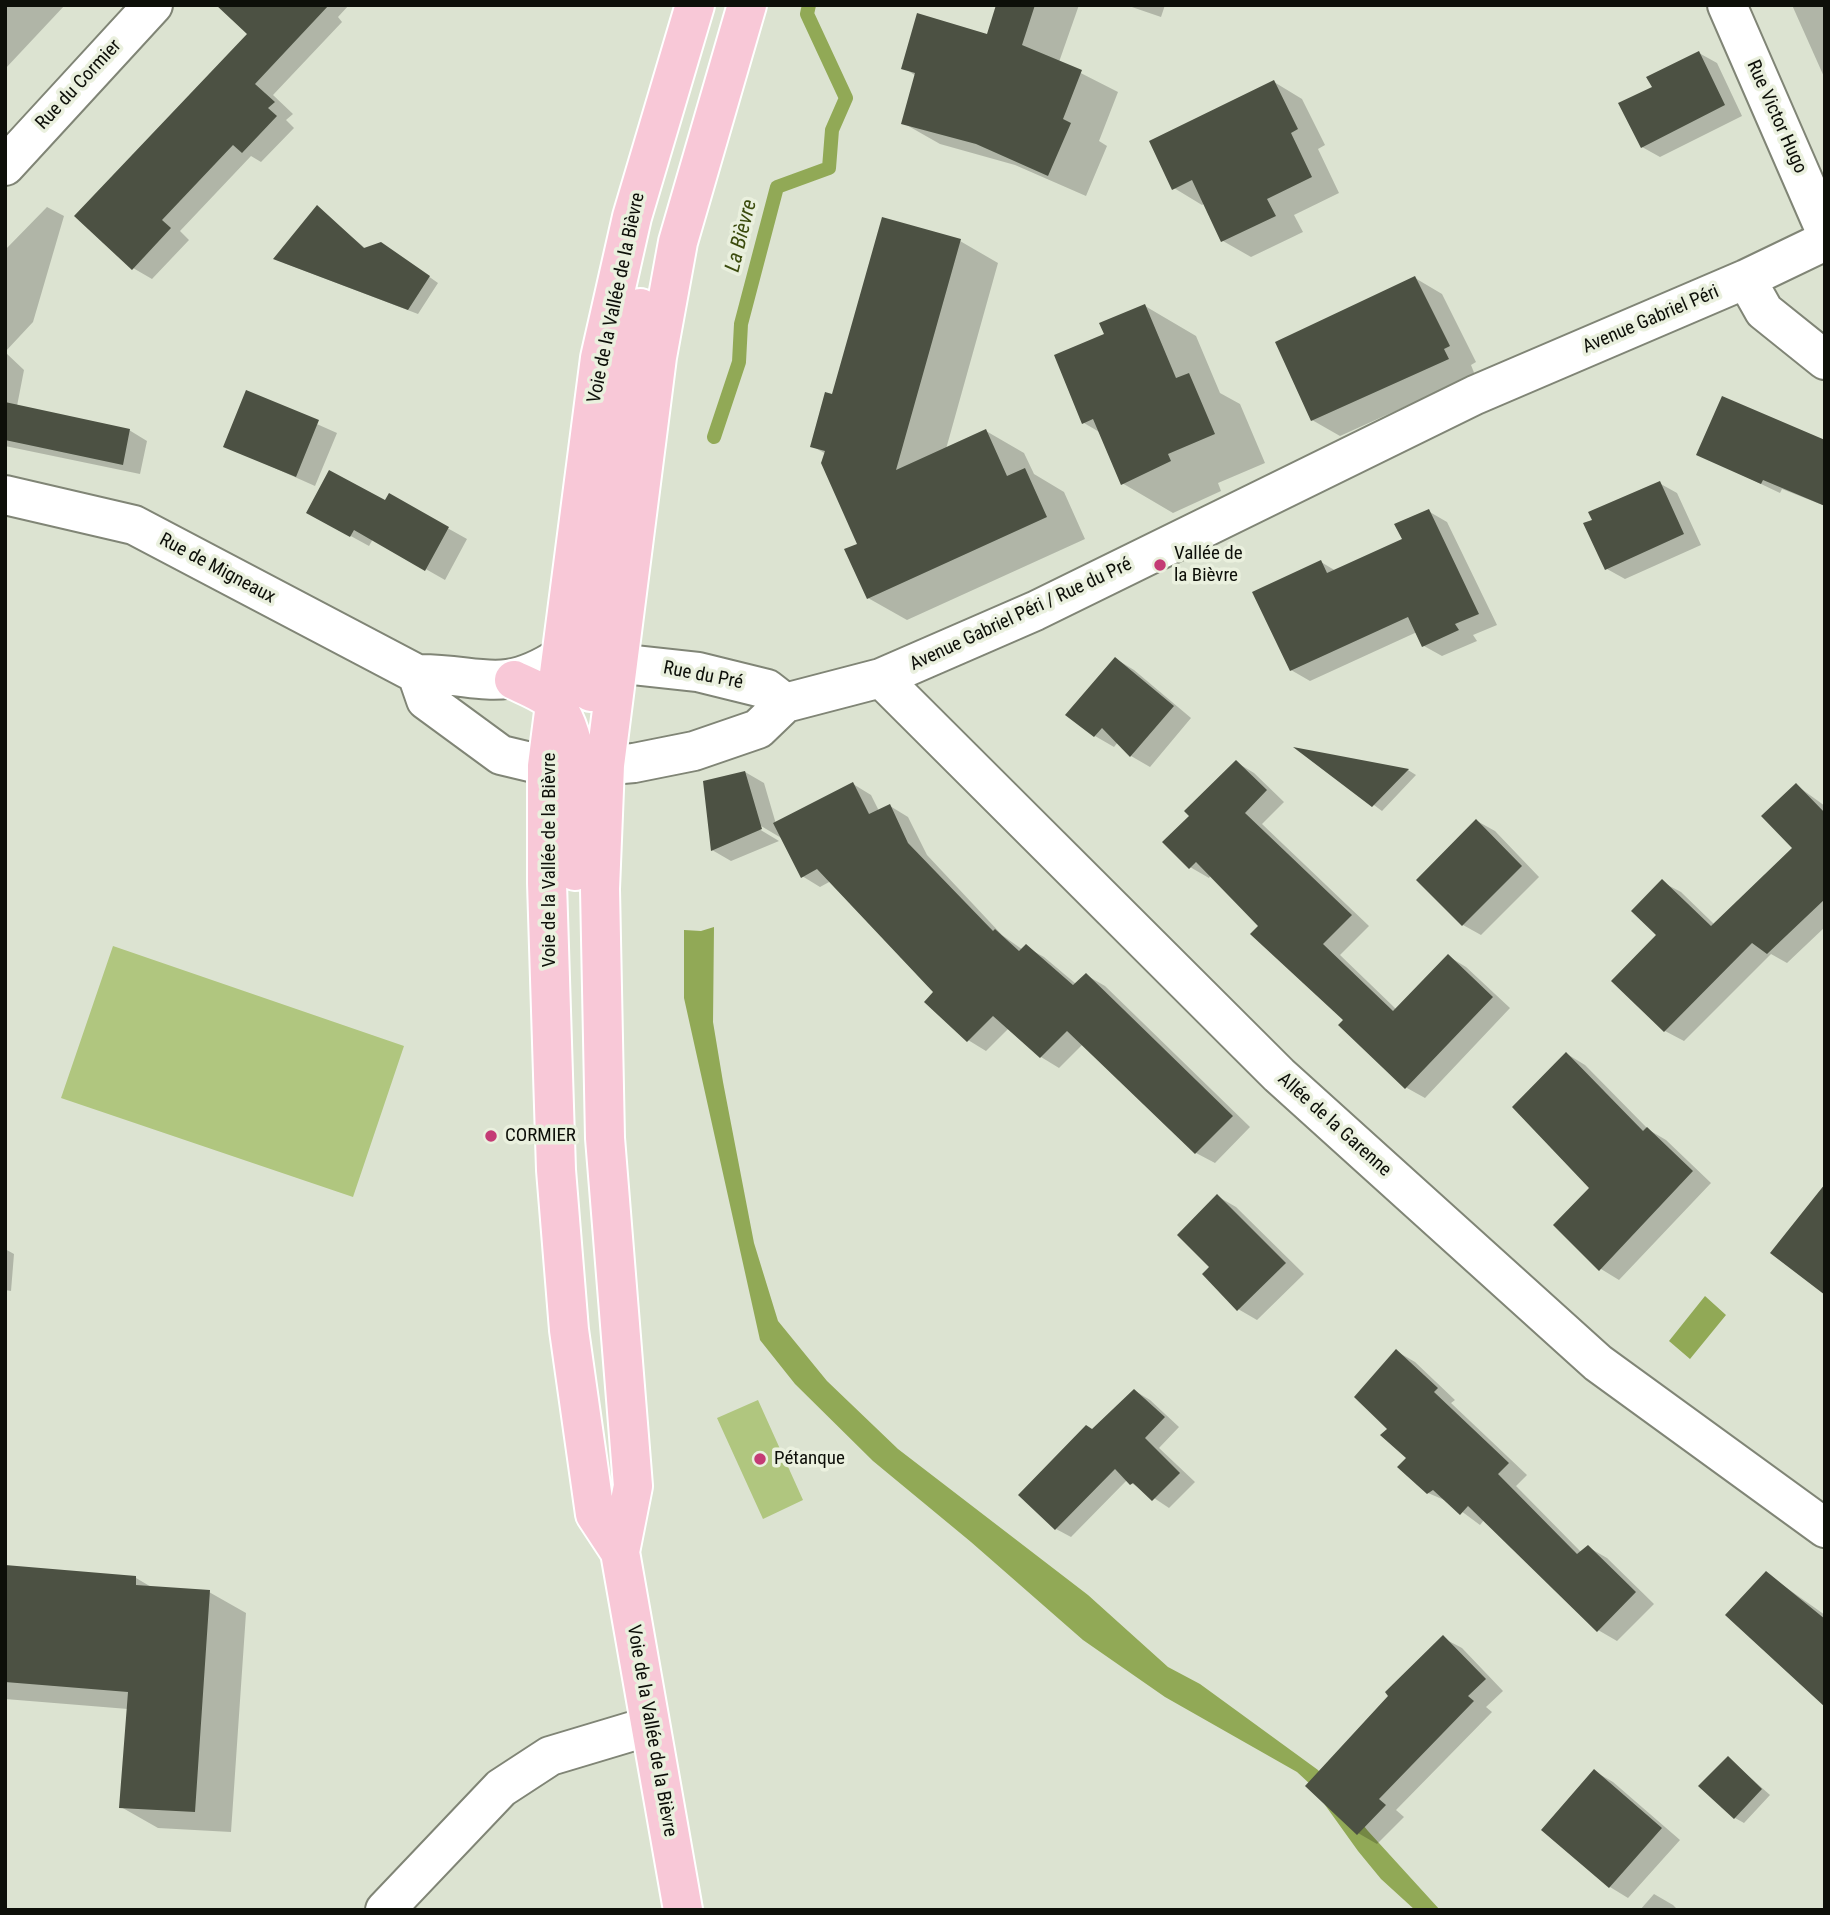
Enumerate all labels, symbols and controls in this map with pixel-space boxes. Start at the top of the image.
street label: Rue du Cormier [31,35,127,135]
street label: Rue Victor Hugo [1741,57,1811,177]
street label: Voie de la Vallée de la Bièvre [584,191,650,405]
water label: La Bièvre [721,197,763,275]
street label: Avenue Gabriel Péri [1579,281,1723,359]
street label: Rue de Migneaux [155,529,279,609]
place label: Vallée de la Bièvre [1174,543,1243,587]
street label: Avenue Gabriel Péri / Rue du Pré [906,553,1136,677]
marker: Vallée de la Bièvre [1152,557,1168,573]
street label: Rue du Pré [661,657,745,695]
street label: Voie de la Vallée de la Bièvre [539,753,561,967]
street label: Allée de la Garenne [1273,1068,1395,1182]
place label: CORMIER [505,1125,576,1147]
marker: CORMIER [483,1128,499,1144]
place label: Pétanque [774,1448,845,1470]
marker: Pétanque [752,1451,768,1467]
street label: Voie de la Vallée de la Bièvre [621,1623,681,1839]

